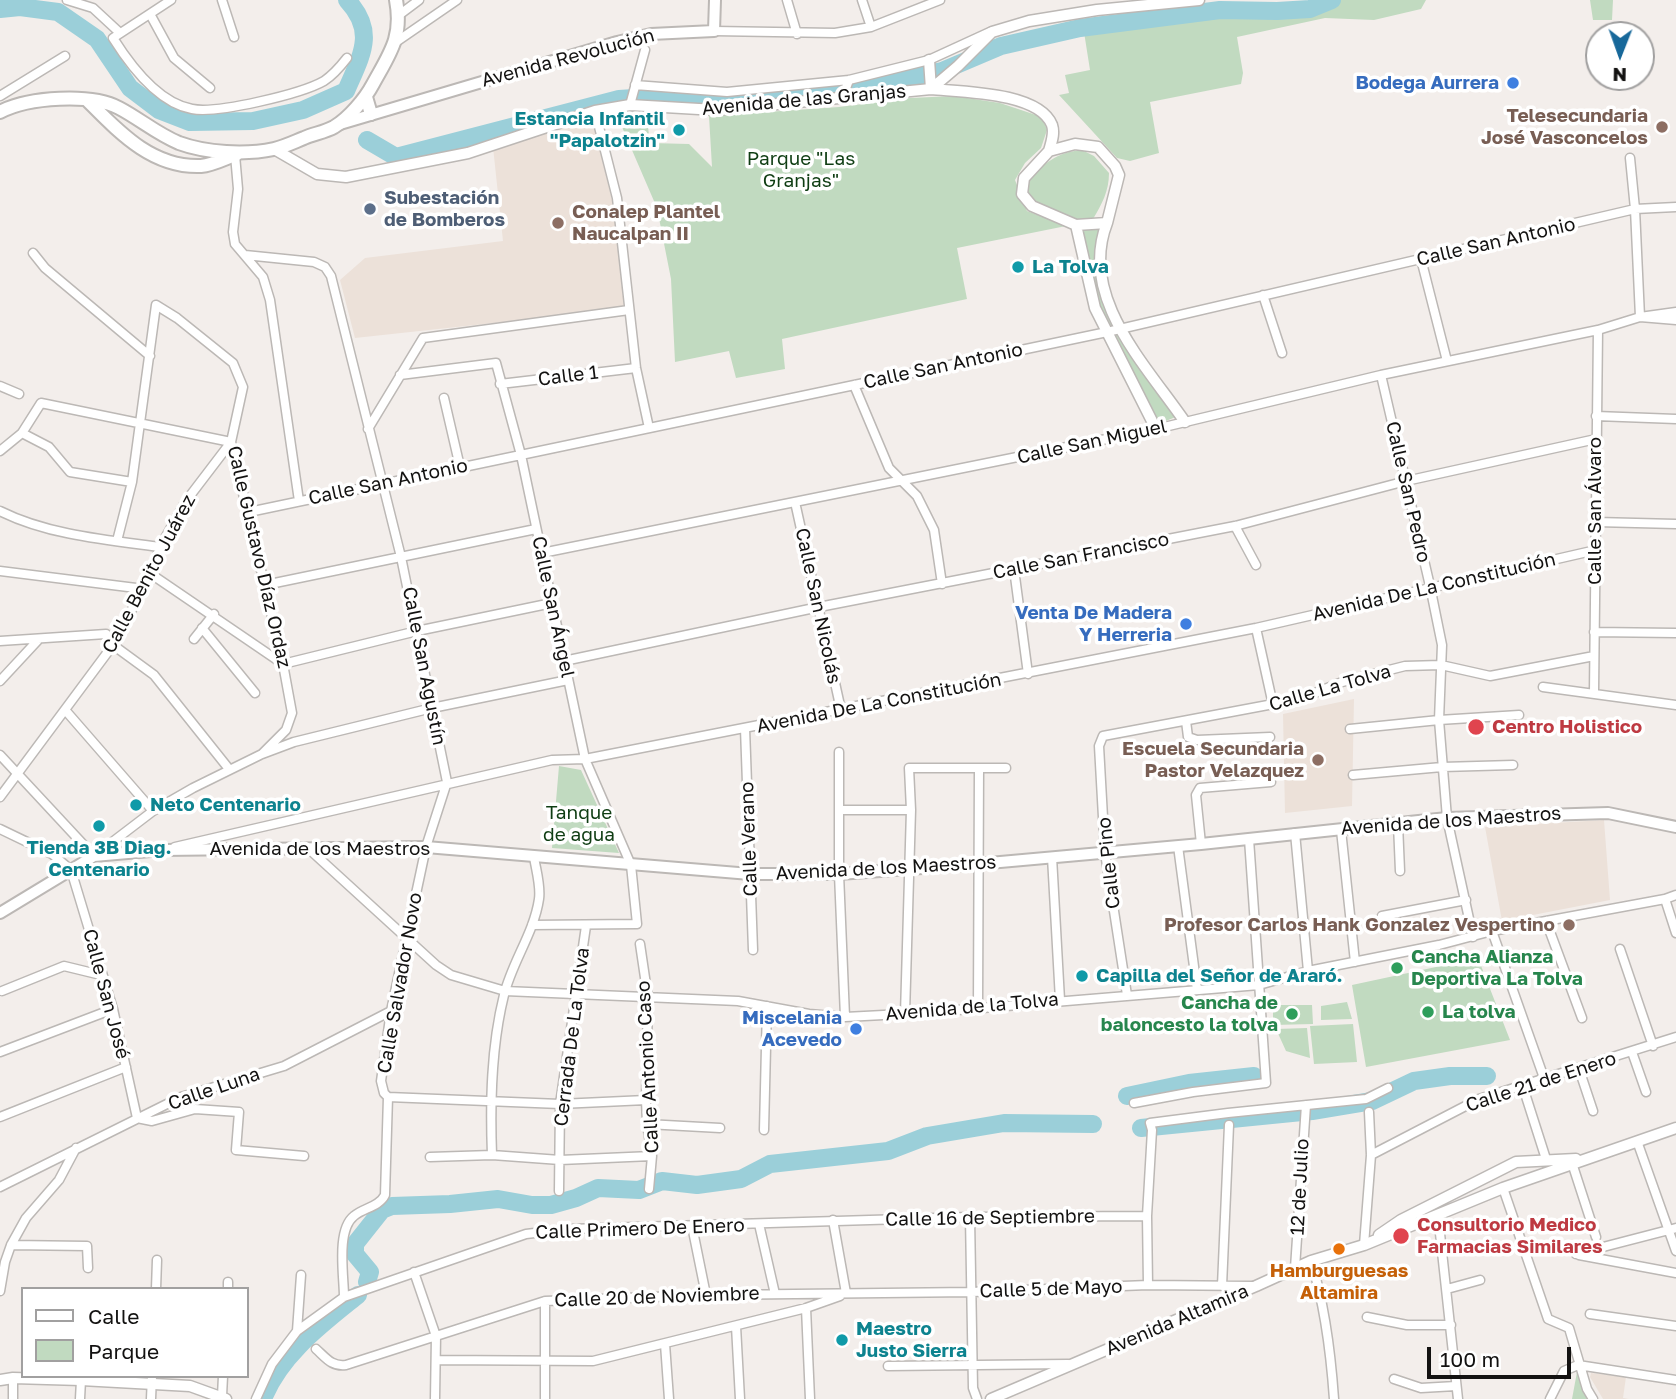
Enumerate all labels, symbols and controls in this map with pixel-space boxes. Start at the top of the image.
north arrow [1585,21,1655,91]
street label: Avenida Revolución [479,24,657,92]
text: N [1612,64,1627,87]
place label: Bodega Aurrera [1355,72,1499,94]
marker: Bodega Aurrera [1505,75,1521,91]
street label: Avenida de las Granjas [701,80,907,120]
place label: Telesecundaria José Vasconcelos [1481,105,1648,149]
place label: Estancia Infantil "Papalotzin" [514,108,665,152]
marker: Telesecundaria José Vasconcelos [1654,119,1670,135]
marker: Estancia Infantil "Papalotzin" [671,122,687,138]
park label: Parque "Las Granjas" [747,148,855,192]
place label: Subestación de Bomberos [384,187,505,231]
marker: Subestación de Bomberos [362,201,378,217]
place label: Conalep Plantel Naucalpan II [572,201,720,245]
street label: Calle San Antonio [1414,213,1578,271]
marker: Conalep Plantel Naucalpan II [550,215,566,231]
place label: La Tolva [1032,256,1109,278]
marker: La Tolva [1010,259,1026,275]
street label: Calle San Antonio [861,338,1025,394]
street label: Calle 1 [537,361,599,391]
street label: Calle San Miguel [1015,415,1169,469]
street label: Calle San Pedro [1381,419,1435,565]
street label: Calle San Álvaro [1584,437,1606,585]
street label: Calle Gustavo Díaz Ordaz [222,444,296,670]
street label: Calle San Antonio [306,454,470,510]
street label: Calle Benito Juárez [98,491,200,657]
street label: Calle San Nicolás [790,526,846,686]
street label: Calle San Francisco [991,528,1171,584]
street label: Calle San Ángel [527,534,579,680]
street label: Avenida De La Constitución [1310,548,1558,626]
street label: Calle San Agustín [397,585,451,747]
place label: Venta De Madera Y Herreria [1015,602,1172,646]
marker: Venta De Madera Y Herreria [1178,616,1194,632]
street label: Calle La Tolva [1266,660,1394,716]
street label: Avenida De La Constitución [755,668,1003,738]
place label: Centro Holistico [1492,716,1642,738]
marker: Centro Holistico [1466,717,1486,737]
place label: Escuela Secundaria Pastor Velazquez [1122,738,1304,782]
marker: Escuela Secundaria Pastor Velazquez [1310,752,1326,768]
street label: Calle Verano [736,781,762,897]
place label: Neto Centenario [150,794,301,816]
marker: Neto Centenario [128,797,144,813]
park label: Tanque de agua [543,802,615,846]
street label: Avenida de los Maestros [1340,802,1562,840]
street label: Calle Pino [1093,816,1125,910]
marker: Tienda 3B Diag. Centenario [91,818,107,834]
place label: Tienda 3B Diag. Centenario [26,837,172,881]
street label: Avenida de los Maestros [210,838,430,860]
street label: Avenida de los Maestros [775,851,997,885]
street label: Calle Salvador Novo [373,891,427,1075]
place label: Profesor Carlos Hank Gonzalez Vespertino [1164,914,1555,936]
marker: Profesor Carlos Hank Gonzalez Vespertino [1561,917,1577,933]
street label: Calle San José [78,926,134,1062]
street label: Cerrada De La Tolva [550,946,594,1128]
place label: Cancha Alianza Deportiva La Tolva [1411,946,1583,990]
marker: Cancha Alianza Deportiva La Tolva [1389,960,1405,976]
place label: Capilla del Señor de Araró. [1096,965,1342,987]
marker: Capilla del Señor de Araró. [1074,968,1090,984]
street label: Calle Antonio Caso [632,980,664,1154]
street label: Avenida de la Tolva [884,988,1060,1026]
place label: Cancha de baloncesto la tolva [1101,992,1278,1036]
place label: La tolva [1442,1001,1516,1023]
marker: La tolva [1420,1004,1436,1020]
marker: Cancha de baloncesto la tolva [1284,1006,1300,1022]
place label: Miscelania Acevedo [742,1007,842,1051]
marker: Miscelania Acevedo [848,1021,864,1037]
street label: Calle 21 de Enero [1463,1047,1619,1117]
street label: Calle Luna [165,1063,263,1115]
street label: 12 de Julio [1286,1138,1314,1236]
street label: Calle 16 de Septiembre [885,1205,1095,1231]
street label: Calle Primero De Enero [535,1214,745,1244]
place label: Consultorio Medico Farmacias Similares [1417,1214,1603,1258]
marker: Consultorio Medico Farmacias Similares [1391,1226,1411,1246]
marker: Hamburguesas Altamira [1331,1241,1347,1257]
place label: Hamburguesas Altamira [1270,1260,1408,1304]
street label: Calle 5 de Mayo [979,1275,1123,1303]
street label: Avenida Altamira [1102,1280,1252,1360]
street label: Calle 20 de Noviembre [554,1282,760,1312]
legend [21,1287,248,1378]
text: Calle [88,1303,140,1329]
place label: Maestro Justo Sierra [856,1318,967,1362]
marker: Maestro Justo Sierra [834,1332,850,1348]
scale bar [1431,1332,1574,1376]
text: Parque [88,1338,159,1364]
text: 100 m [1440,1346,1500,1372]

